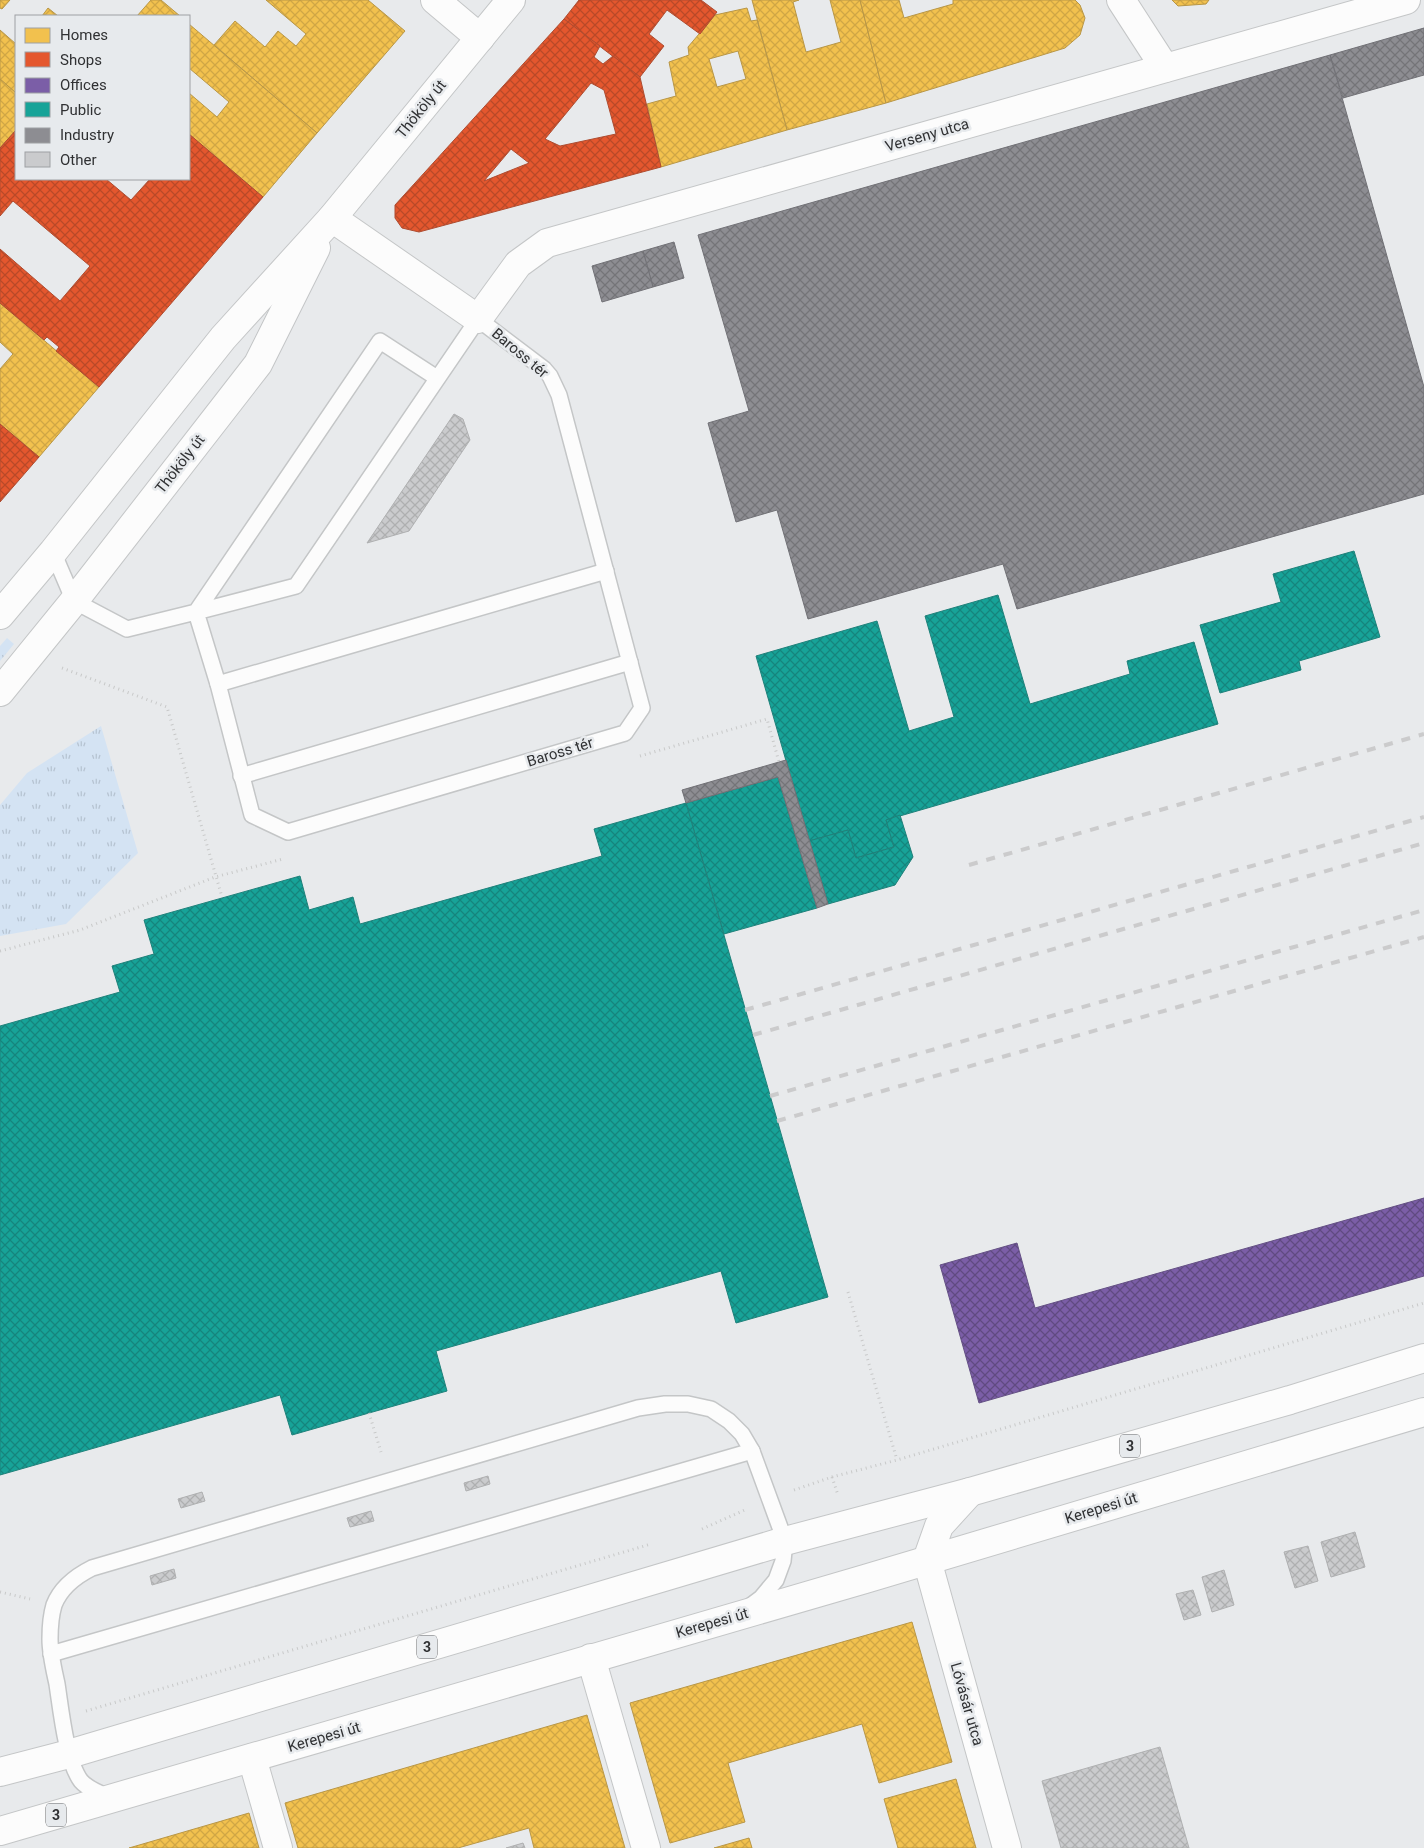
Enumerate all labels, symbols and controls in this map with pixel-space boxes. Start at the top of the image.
legend [15,15,190,180]
text: Homes [60,26,108,44]
text: Shops [60,51,102,69]
text: Offices [60,76,107,94]
street label: Thököly út [392,76,450,142]
text: Public [60,101,101,119]
street label: Verseny utca [883,114,971,156]
text: Industry [60,126,114,144]
text: Other [60,151,97,169]
street label: Baross tér [488,324,552,382]
street label: Thököly út [151,431,209,497]
street label: Baross tér [525,733,595,771]
road number: 3 [1120,1434,1140,1458]
street label: Kerepesi út [1063,1488,1139,1528]
street label: Kerepesi út [674,1604,750,1642]
road number: 3 [417,1635,437,1658]
street label: Lóvásár utca [947,1660,987,1748]
street label: Kerepesi út [286,1718,362,1756]
road number: 3 [46,1804,66,1826]

